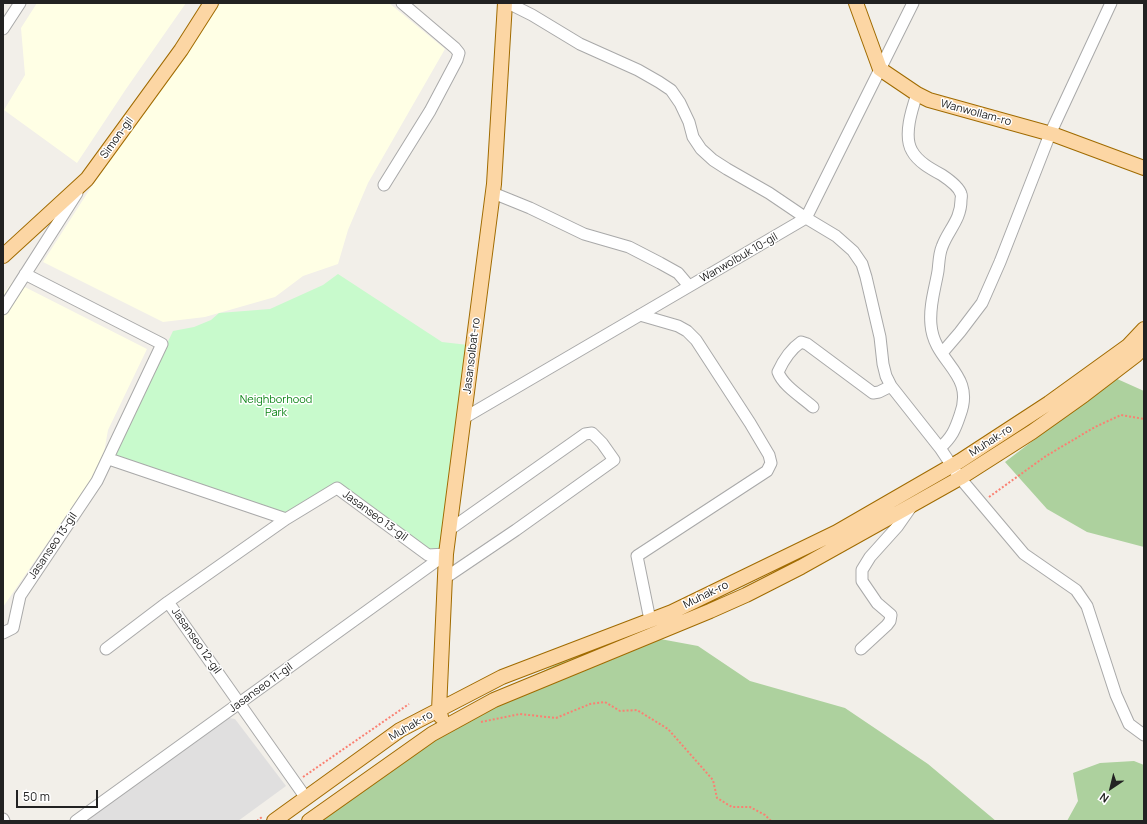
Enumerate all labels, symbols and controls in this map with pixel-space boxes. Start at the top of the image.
street label: Wanwollam-ro [939,97,1013,129]
street label: Simon-gil [98,115,136,161]
street label: Wanwolbuk 10-gil [698,230,780,286]
street label: Jasansolbat-ro [461,317,483,395]
park label: Neighborhood Park [240,393,312,419]
street label: Muhak-ro [967,422,1015,460]
street label: Jasanseo 13-gil [340,488,410,544]
street label: Jasanseo 13-gil [26,510,80,582]
street label: Muhak-ro [681,578,731,612]
street label: Jasanseo 12-gil [168,606,224,676]
street label: Jasanseo 11-gil [227,661,295,715]
street label: Muhak-ro [387,708,435,744]
north arrow [1091,768,1131,808]
scale bar [18,782,100,808]
text: 50 m [23,788,50,805]
text: N [1096,790,1111,807]

